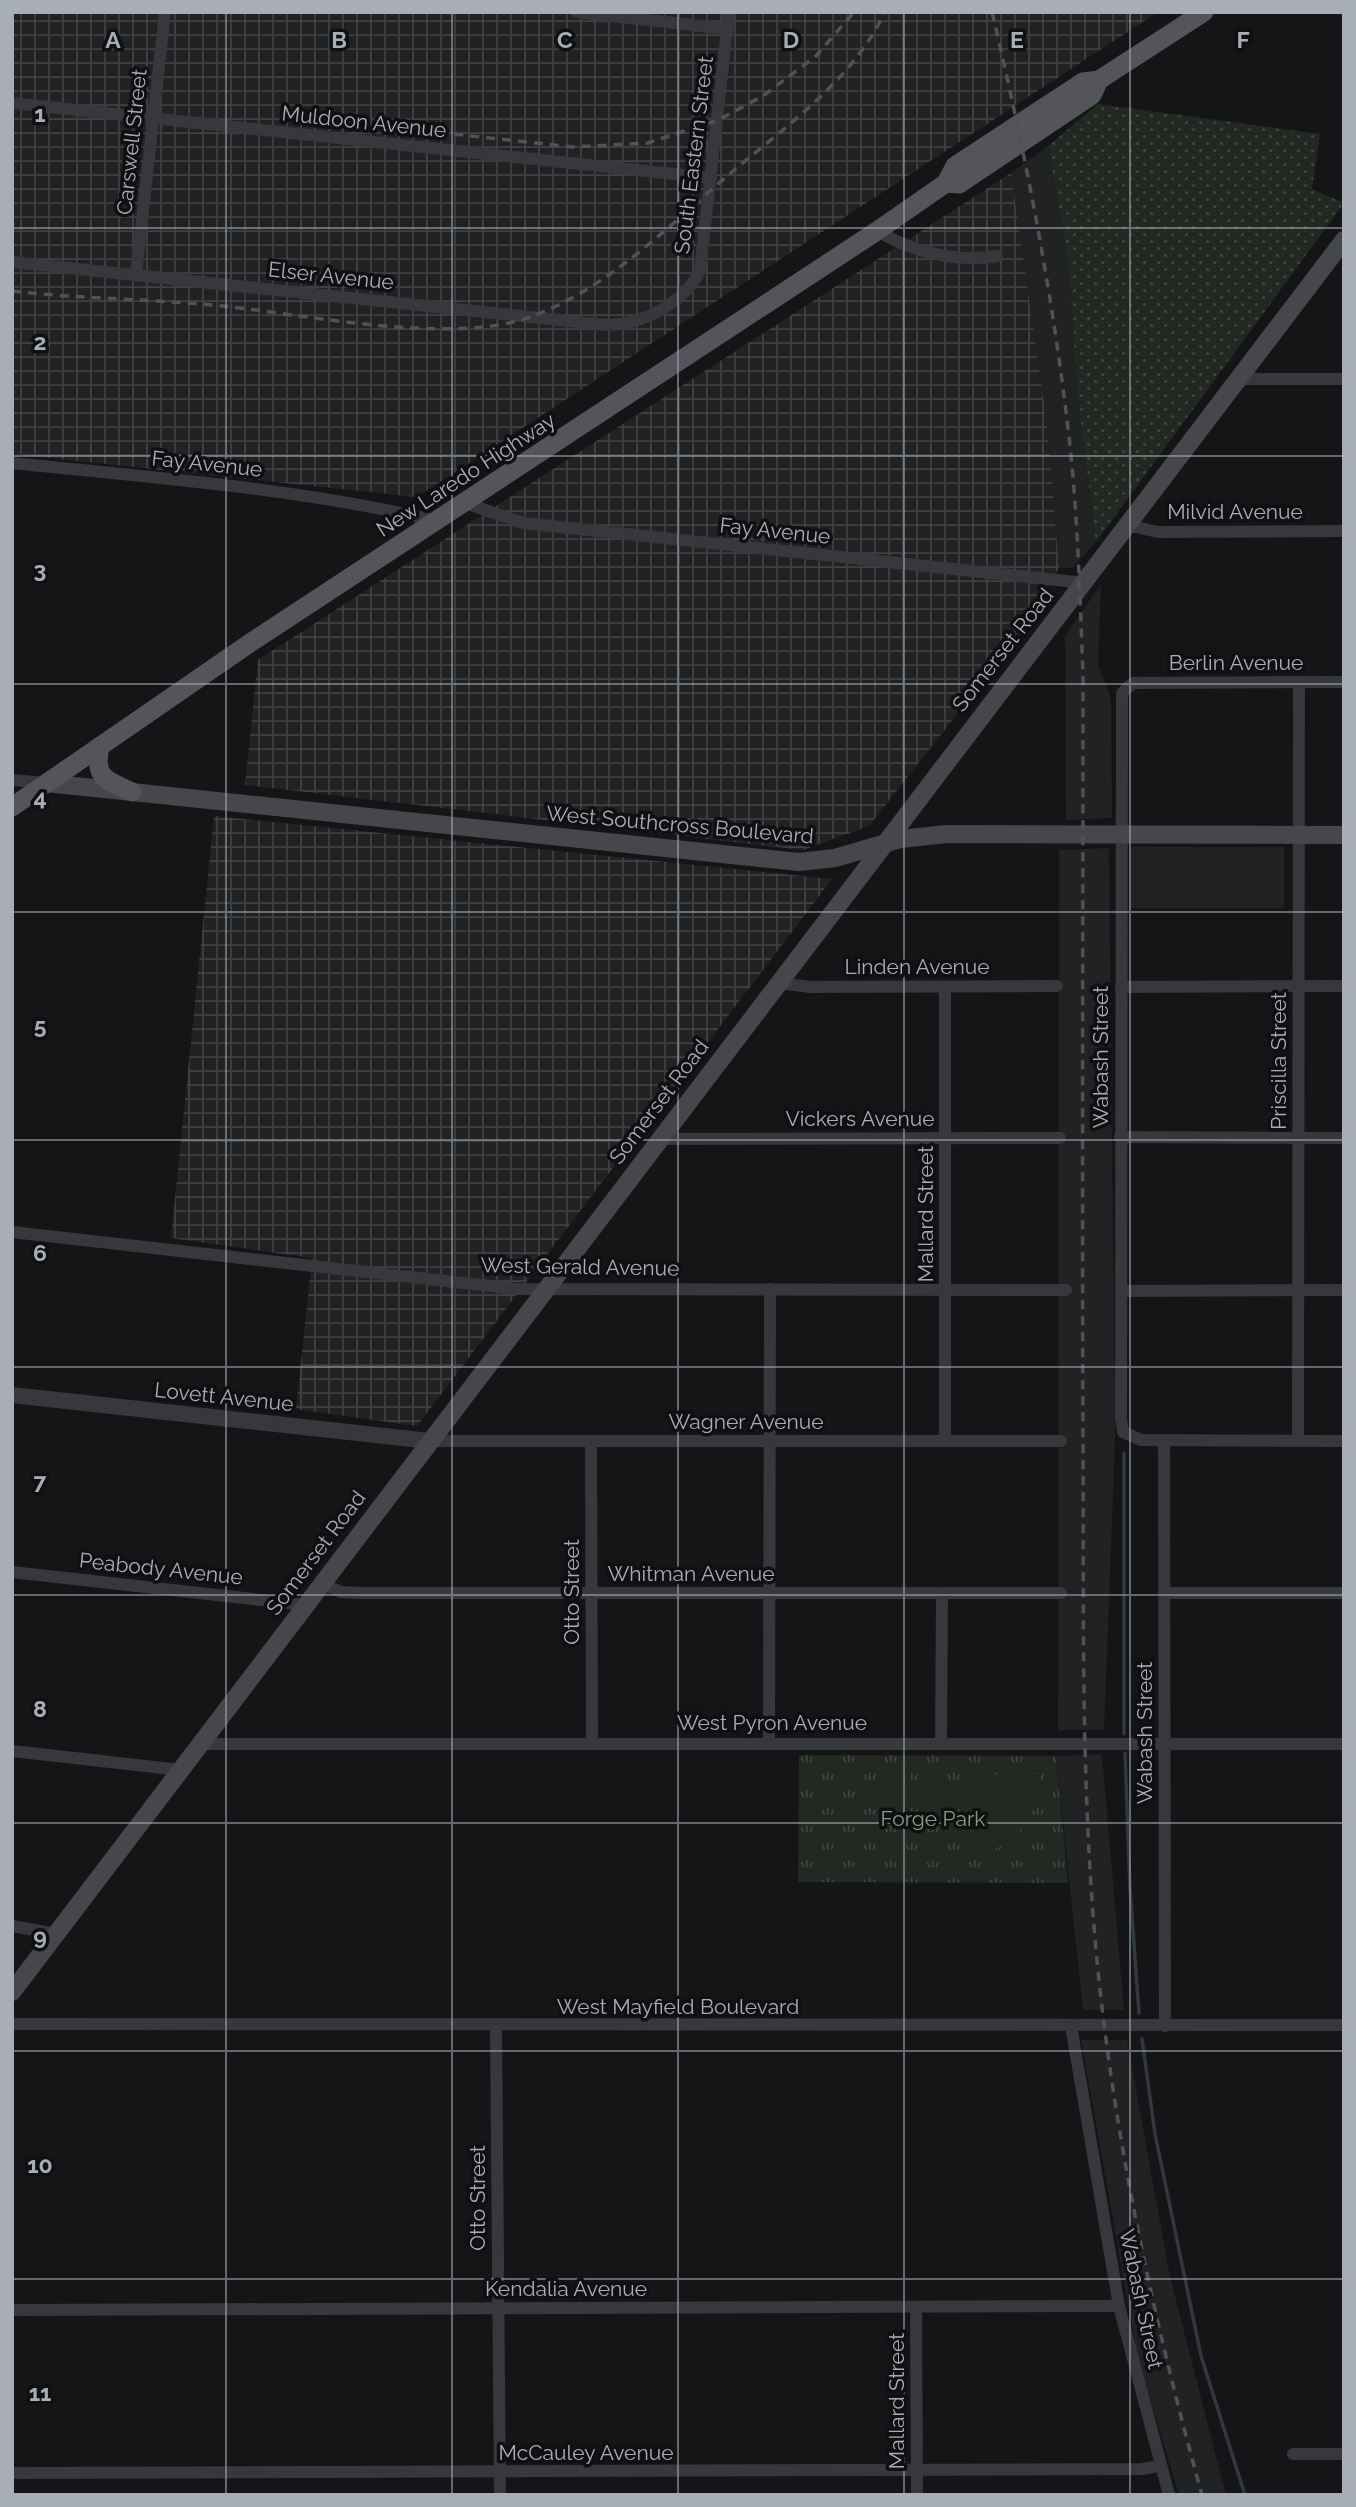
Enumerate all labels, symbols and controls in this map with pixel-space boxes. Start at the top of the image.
text: A [105,26,121,53]
text: B [331,26,347,53]
text: C [557,26,573,53]
text: D [783,26,799,53]
text: E [1010,26,1024,53]
text: F [1236,26,1250,53]
street label: South Eastern Street [669,55,718,255]
street label: Carswell Street [111,68,152,216]
text: 1 [34,100,46,127]
street label: Muldoon Avenue [281,100,448,143]
street label: Elser Avenue [267,256,395,295]
text: 2 [34,328,46,355]
street label: New Laredo Highway [372,407,560,542]
street label: Fay Avenue [150,445,264,482]
street label: Milvid Avenue [1167,499,1303,524]
street label: Fay Avenue [718,512,832,549]
text: 3 [34,556,46,583]
street label: Somerset Road [947,583,1058,716]
street label: Berlin Avenue [1169,650,1303,675]
text: 4 [33,784,47,811]
street label: West Southcross Boulevard [545,800,815,849]
street label: Linden Avenue [844,954,990,979]
street label: Wabash Street [1088,986,1113,1128]
street label: Priscilla Street [1266,992,1291,1130]
text: 5 [34,1012,47,1039]
street label: Somerset Road [604,1035,714,1169]
street label: Vickers Avenue [785,1106,935,1131]
street label: Mallard Street [913,1146,938,1282]
text: 6 [33,1239,47,1266]
street label: West Gerald Avenue [480,1252,680,1281]
street label: Lovett Avenue [153,1377,295,1416]
street label: Wagner Avenue [668,1409,824,1434]
text: 7 [34,1467,47,1494]
street label: Somerset Road [261,1486,371,1620]
street label: Otto Street [559,1539,584,1645]
street label: Peabody Avenue [78,1547,244,1590]
street label: Whitman Avenue [607,1561,775,1586]
street label: Wabash Street [1132,1662,1157,1804]
text: 8 [33,1695,47,1722]
street label: West Pyron Avenue [677,1710,867,1735]
park label: Forge Park [881,1806,985,1831]
text: 9 [33,1923,47,1950]
street label: West Mayfield Boulevard [557,1994,799,2019]
street label: Otto Street [465,2145,490,2251]
text: 10 [27,2151,53,2178]
street label: Wabash Street [1114,2227,1169,2371]
street label: Kendalia Avenue [485,2276,647,2301]
street label: Mallard Street [884,2333,909,2469]
text: 11 [29,2379,51,2406]
street label: McCauley Avenue [499,2440,673,2465]

